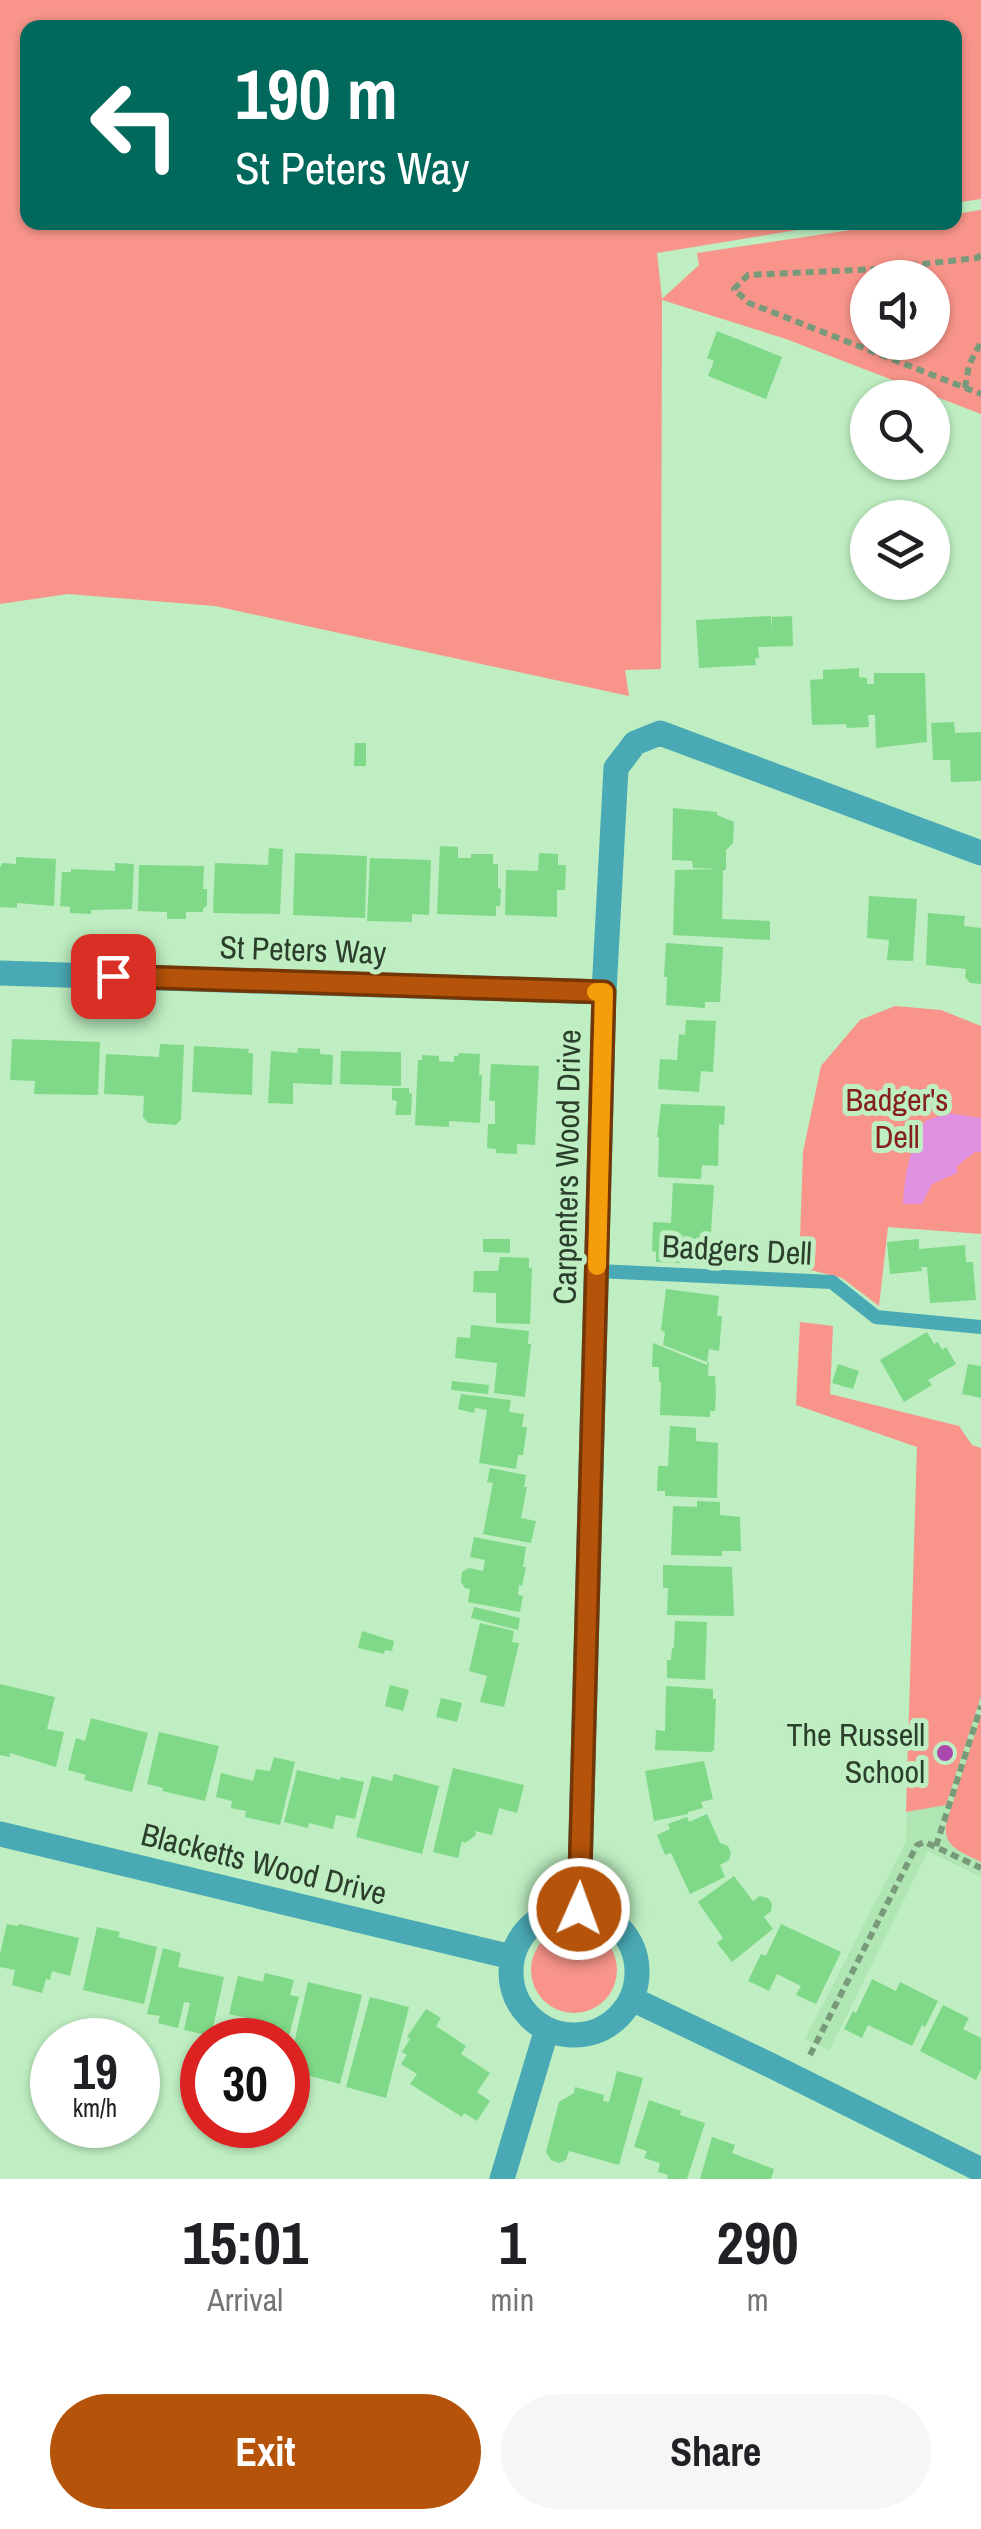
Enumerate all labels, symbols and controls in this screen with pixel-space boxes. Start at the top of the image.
text: 190 m [235,47,398,141]
icon: left [70,60,200,190]
text: St Peters Way [235,137,470,198]
map controls [850,260,950,600]
button: sound [850,260,950,360]
button: search [850,380,950,480]
button: layers [850,500,950,600]
street label: St Peters Way [219,925,387,974]
pin [71,934,156,1019]
icon: arrive [86,949,141,1004]
street label: Carpenters Wood Drive [543,1029,590,1305]
park label: Badger's Dell [846,1078,948,1158]
street label: Badgers Dell [661,1224,813,1275]
place label: The Russell School [786,1713,925,1793]
marker: The Russell School [934,1742,956,1764]
street label: Blacketts Wood Drive [137,1812,392,1915]
position arrow [527,1857,631,1961]
speed limit sign: 30 [180,2018,310,2148]
text: 19 [72,2037,118,2105]
text: km/h [73,2091,117,2125]
text: 15:01 [182,2202,308,2283]
text: 1 [499,2202,526,2283]
text: 290 [717,2202,799,2283]
text: Arrival [207,2278,283,2321]
text: min [490,2278,534,2321]
text: m [747,2278,769,2321]
button: Exit [50,2394,481,2509]
button: Share [501,2394,931,2509]

